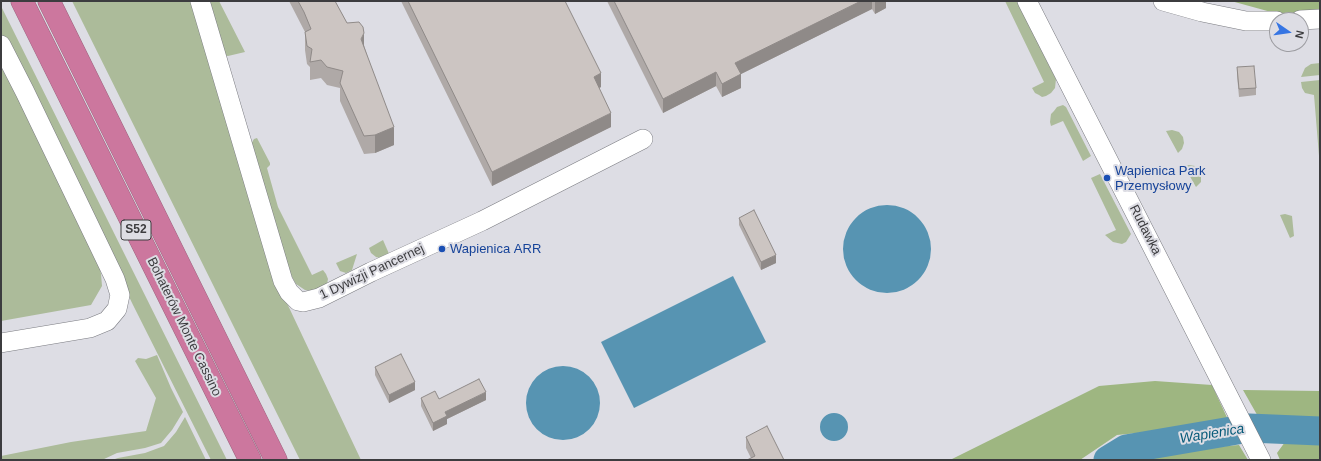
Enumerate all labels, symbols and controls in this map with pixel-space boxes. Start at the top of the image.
north arrow [1269,12,1309,52]
text: N [1293,29,1306,40]
place label: Wapienica Park Przemysłowy [1115,163,1206,194]
marker: Wapienica Park Przemysłowy [1102,173,1112,183]
street label: Rudawka [1126,202,1164,258]
road number: S52 [121,220,151,240]
street label: 1 Dywizji Pancernej [317,241,427,303]
place label: Wapienica ARR [450,241,541,257]
marker: Wapienica ARR [437,244,447,254]
street label: Bohaterów Monte Cassino [144,255,224,399]
water label: Wapienica [1179,421,1245,447]

